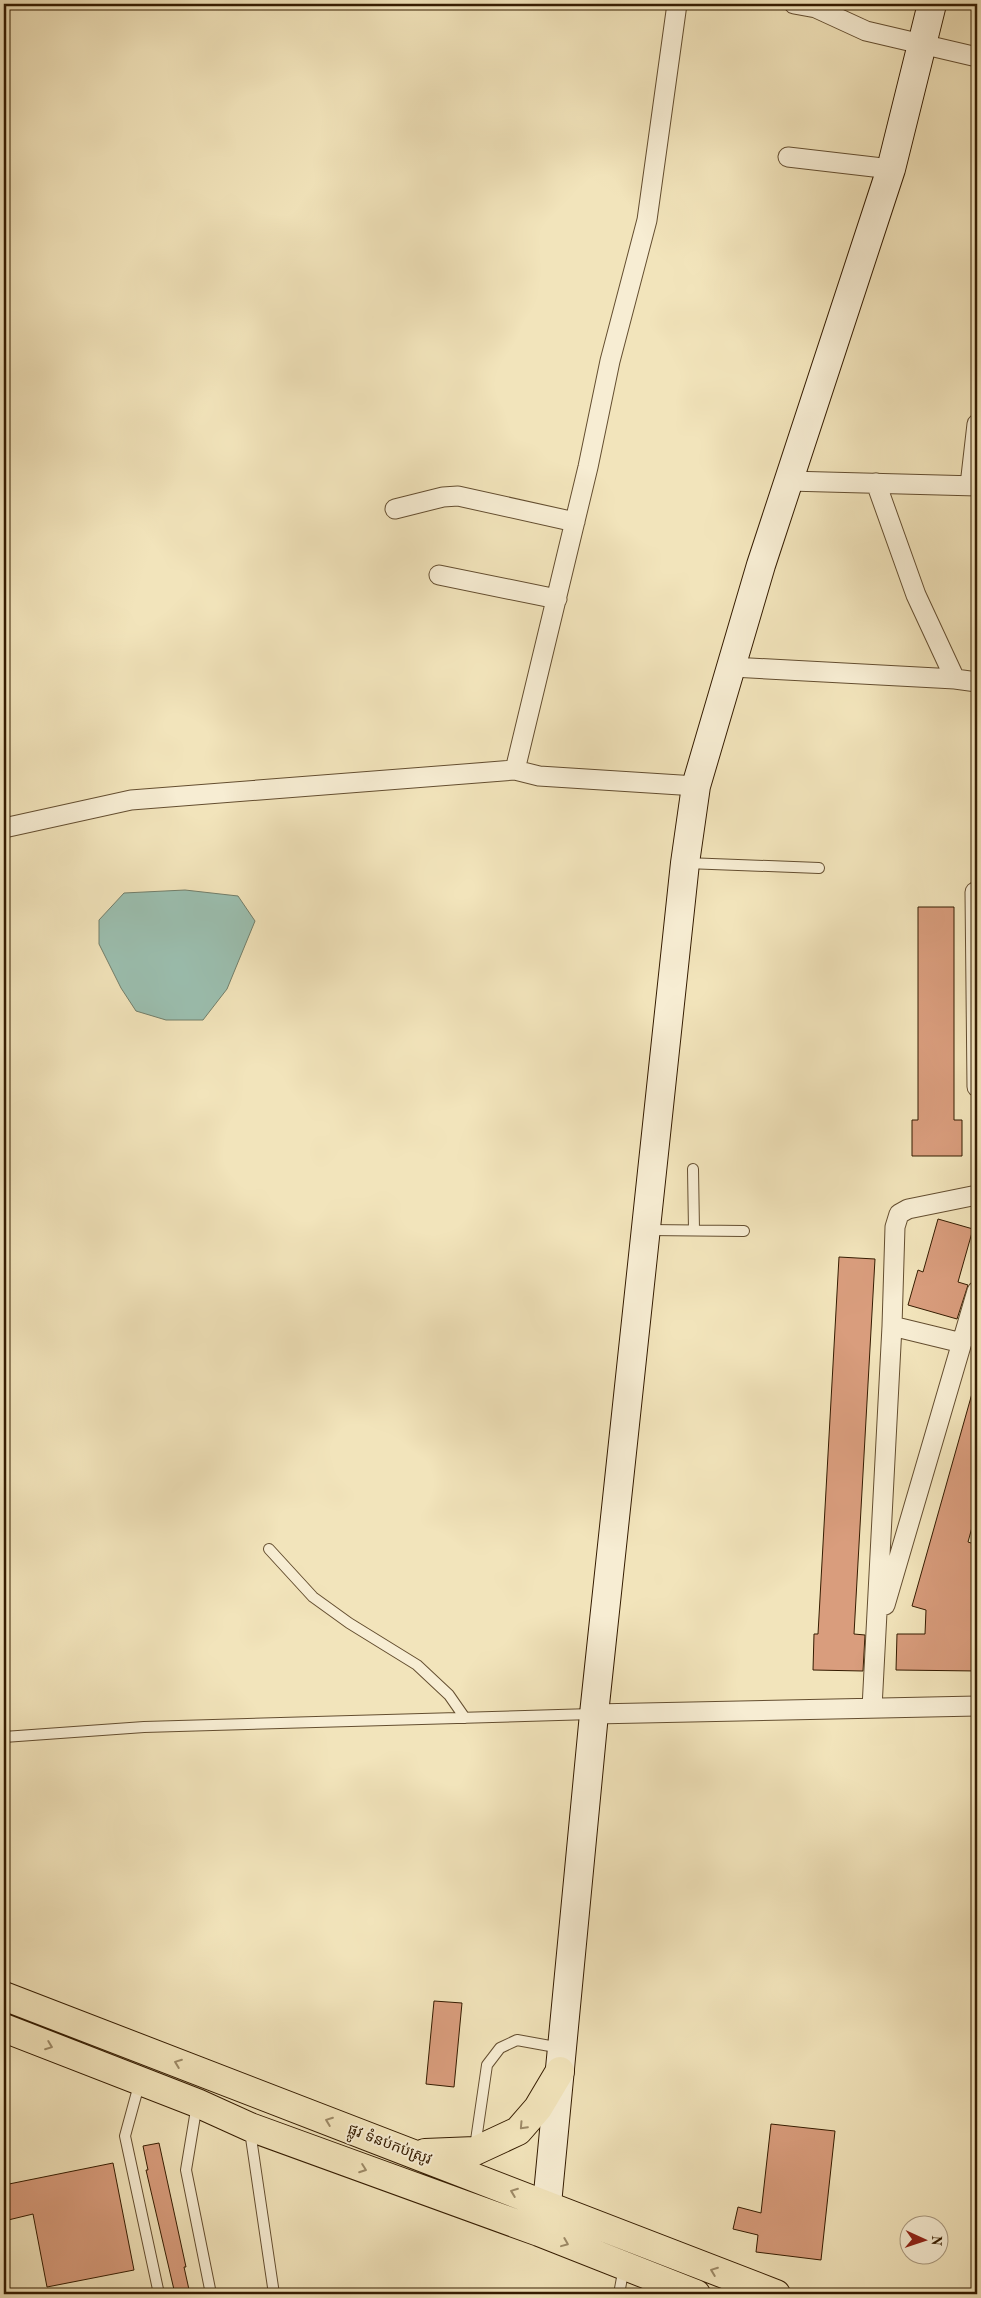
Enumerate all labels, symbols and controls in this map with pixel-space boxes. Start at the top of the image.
one-way arrow [44,2040,53,2050]
one-way arrow [174,2058,183,2069]
one-way arrow [326,2117,334,2127]
street label: ផ្លូវ ទំនប់កប់ស្រូវ [344,2120,435,2173]
one-way arrow [519,2120,528,2129]
one-way arrow [359,2163,367,2173]
one-way arrow [510,2188,519,2198]
north arrow [898,2216,948,2266]
text: N [929,2235,943,2247]
one-way arrow [560,2237,569,2247]
one-way arrow [710,2266,719,2277]

